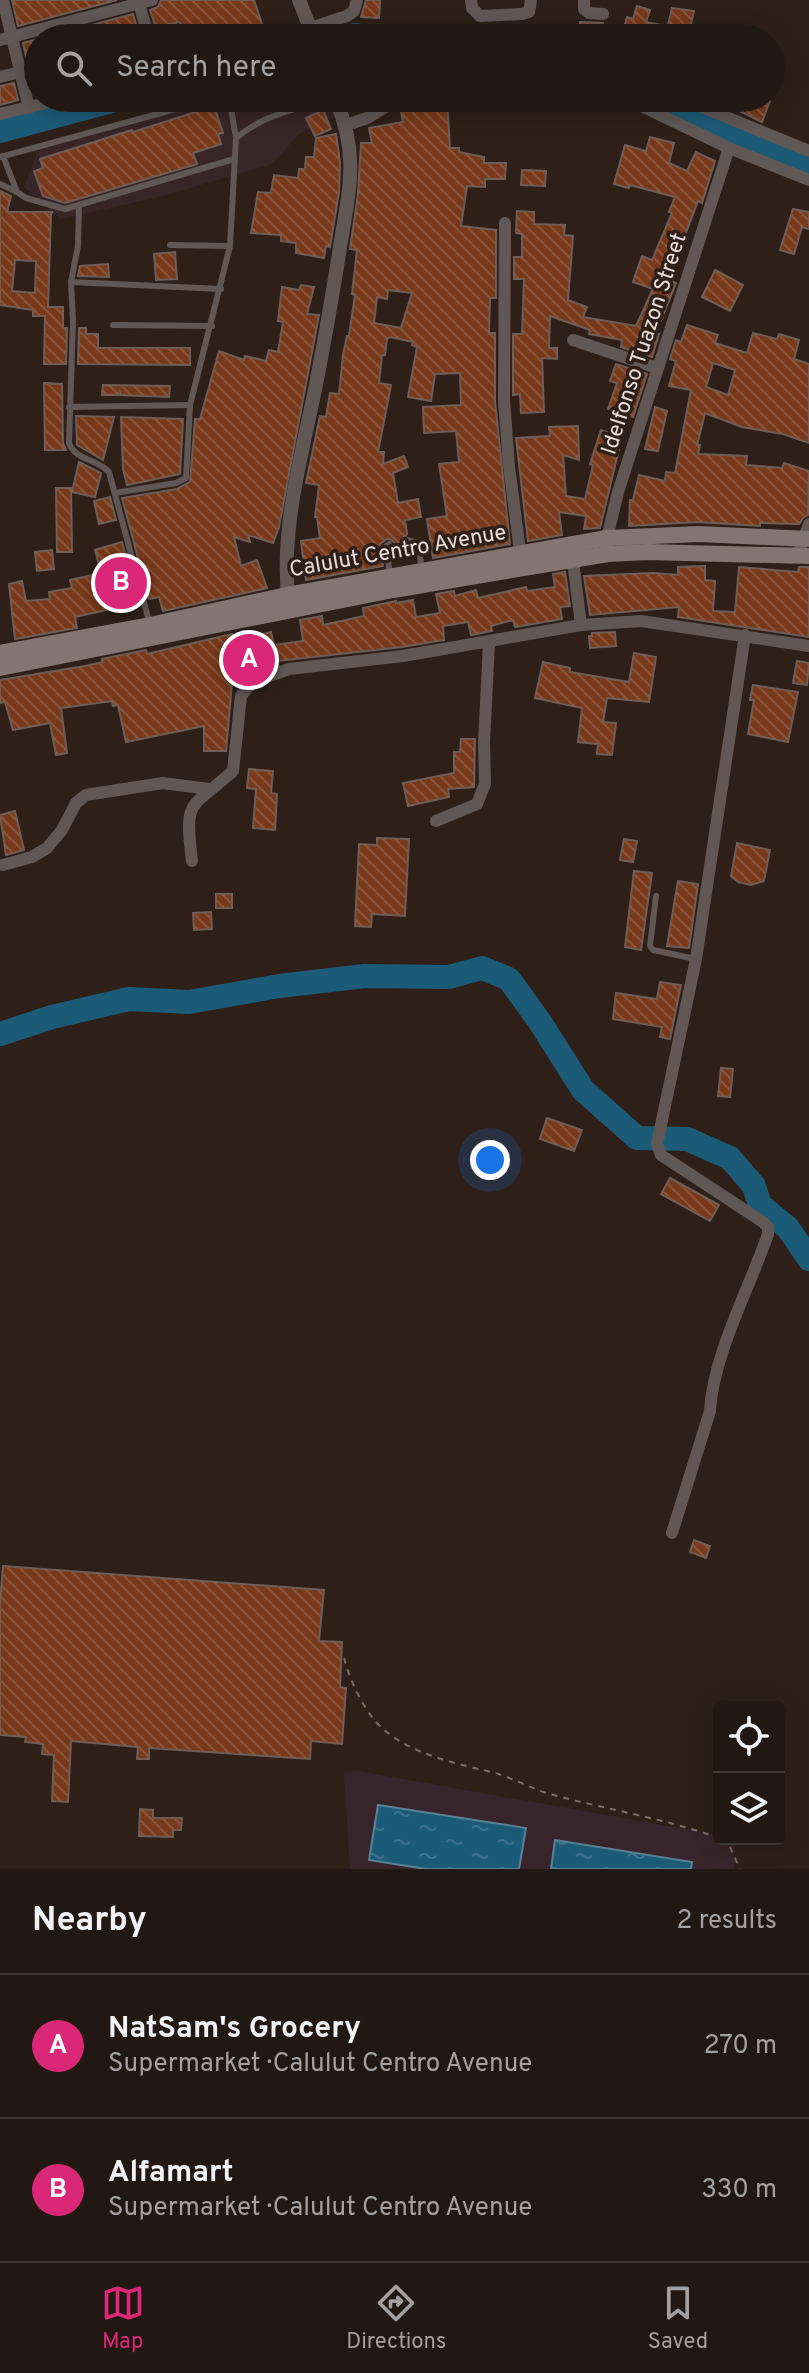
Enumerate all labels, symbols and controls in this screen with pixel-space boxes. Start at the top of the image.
search box [24,24,785,112]
icon: search [52,46,96,90]
text: Search here [116,50,276,87]
street label: Idelfonso Tuazon Street [596,230,694,458]
street label: Calulut Centro Avenue [288,520,508,584]
pin: B [95,553,147,613]
pin: A [223,630,275,690]
your location [470,1140,510,1180]
map controls [713,1701,785,1845]
button: locate [713,1701,785,1773]
button: layers [713,1773,785,1845]
text: Nearby [32,1900,147,1943]
text: 2 results [677,1905,777,1938]
text: NatSam's Grocery [108,2011,361,2048]
text: A [49,2030,67,2063]
text: 270 m [704,2030,777,2063]
text: Supermarket · Calulut Centro Avenue [108,2048,532,2081]
text: Alfamart [108,2155,234,2192]
text: B [49,2174,67,2207]
text: 330 m [701,2174,777,2207]
text: Supermarket · Calulut Centro Avenue [108,2192,532,2225]
tab: Map [101,2281,145,2356]
tab: Directions [346,2281,446,2356]
tab: Saved [648,2281,708,2356]

